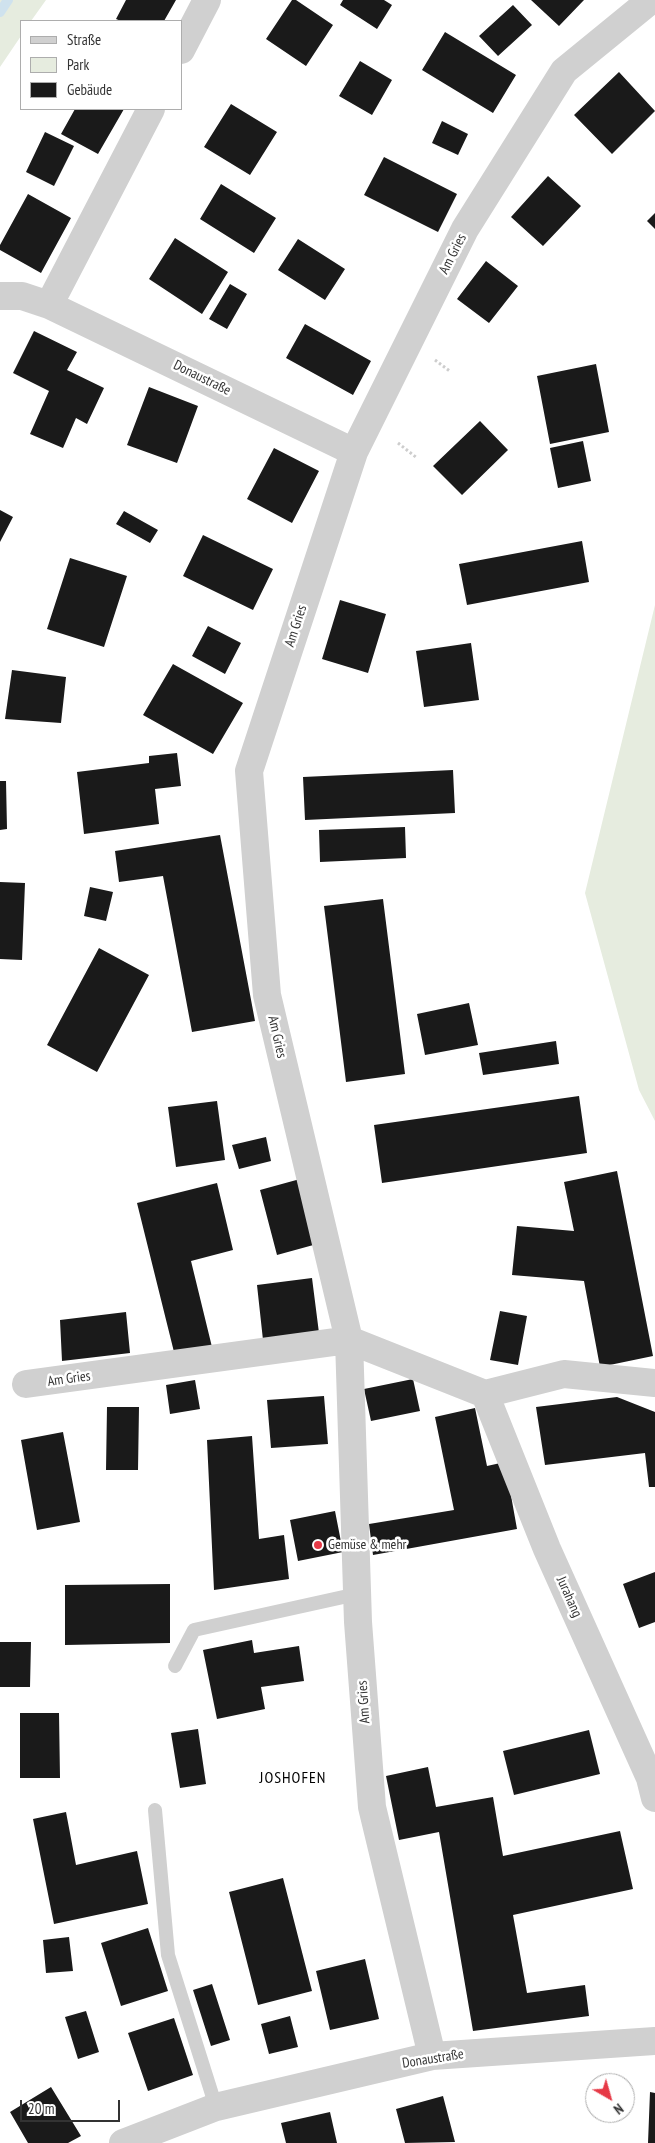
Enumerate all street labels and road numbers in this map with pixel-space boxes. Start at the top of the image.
street label: Am Gries [436,231,470,277]
street label: Donaustraße [171,357,233,399]
street label: Am Gries [281,603,311,649]
street label: Am Gries [264,1014,290,1060]
street label: Am Gries [47,1368,91,1390]
street label: Jurahang [553,1574,585,1620]
street label: Am Gries [354,1680,374,1724]
street label: Donaustraße [401,2046,465,2072]

